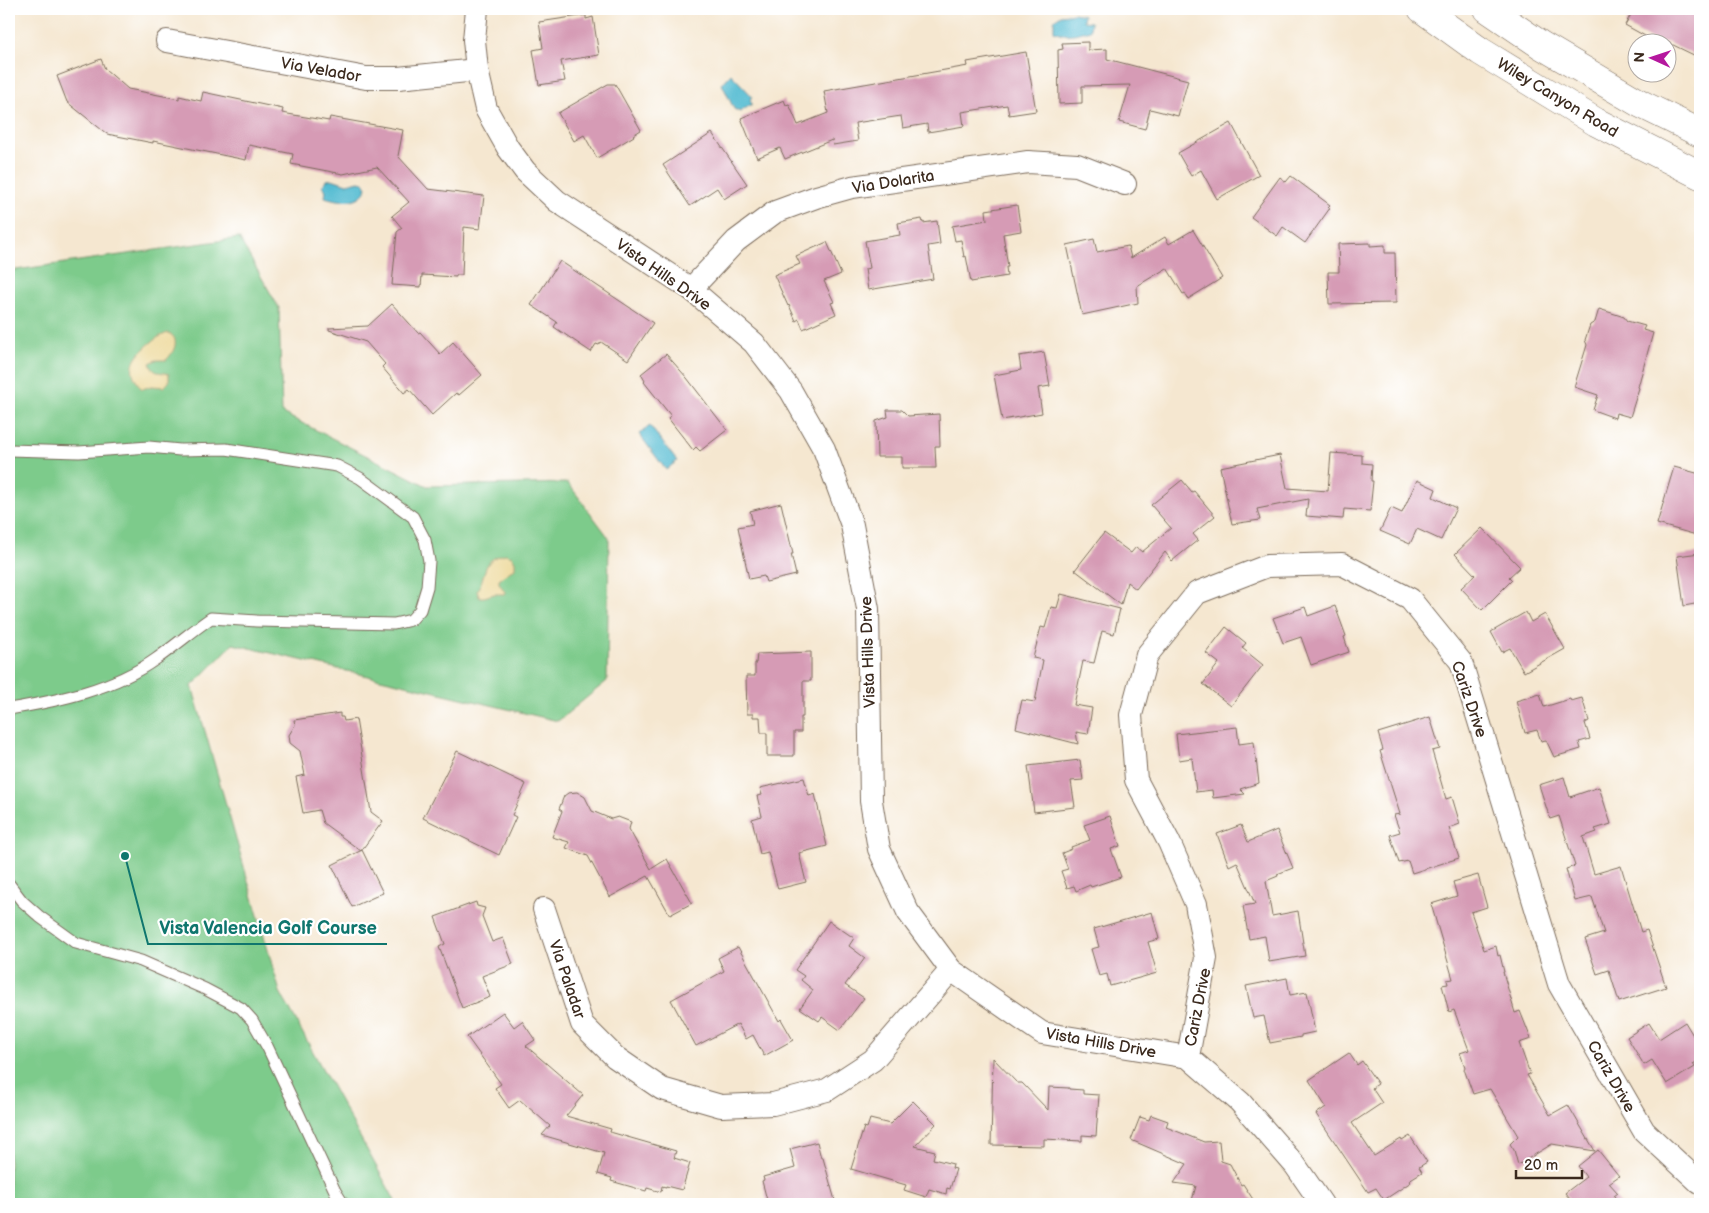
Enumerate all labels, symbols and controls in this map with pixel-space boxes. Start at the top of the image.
north arrow [1626,32,1676,82]
text: N [1631,52,1648,63]
street label: Via Velador [279,54,363,87]
street label: Wiley Canyon Road [1493,55,1621,142]
street label: Via Dolarita [851,167,936,198]
street label: Vista Hills Drive [612,235,715,315]
street label: Vista Hills Drive [857,595,880,708]
street label: Cariz Drive [1447,659,1491,741]
callout: Vista Valencia Golf Course [148,911,387,944]
text: Vista Valencia Golf Course [159,918,377,939]
street label: Via Paladar [544,938,589,1022]
street label: Cariz Drive [1182,966,1215,1048]
street label: Vista Hills Drive [1044,1024,1158,1063]
street label: Cariz Drive [1583,1038,1639,1116]
scale bar [1516,1148,1583,1180]
text: 20 m [1524,1156,1558,1175]

